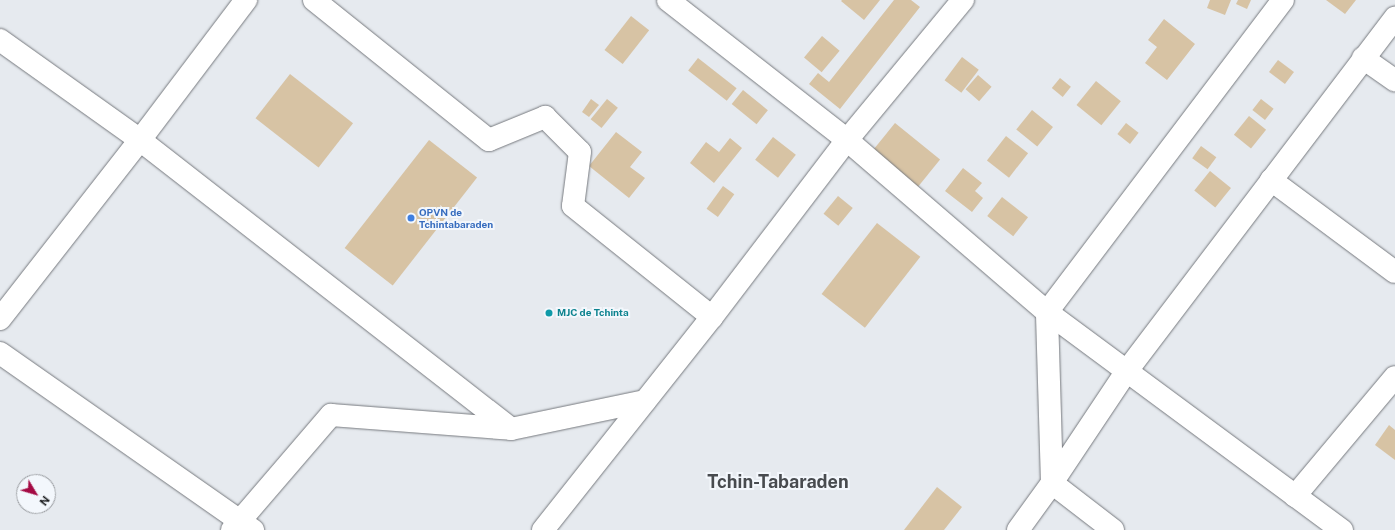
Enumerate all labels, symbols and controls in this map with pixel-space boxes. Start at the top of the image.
place label: OPVN de Tchintabaraden [419,206,493,230]
marker: OPVN de Tchintabaraden [406,213,416,223]
place label: MJC de Tchinta [557,307,629,319]
marker: MJC de Tchinta [544,308,554,318]
district label: Tchin-Tabaraden [707,471,849,493]
north arrow [16,474,56,514]
text: N [37,494,52,508]

